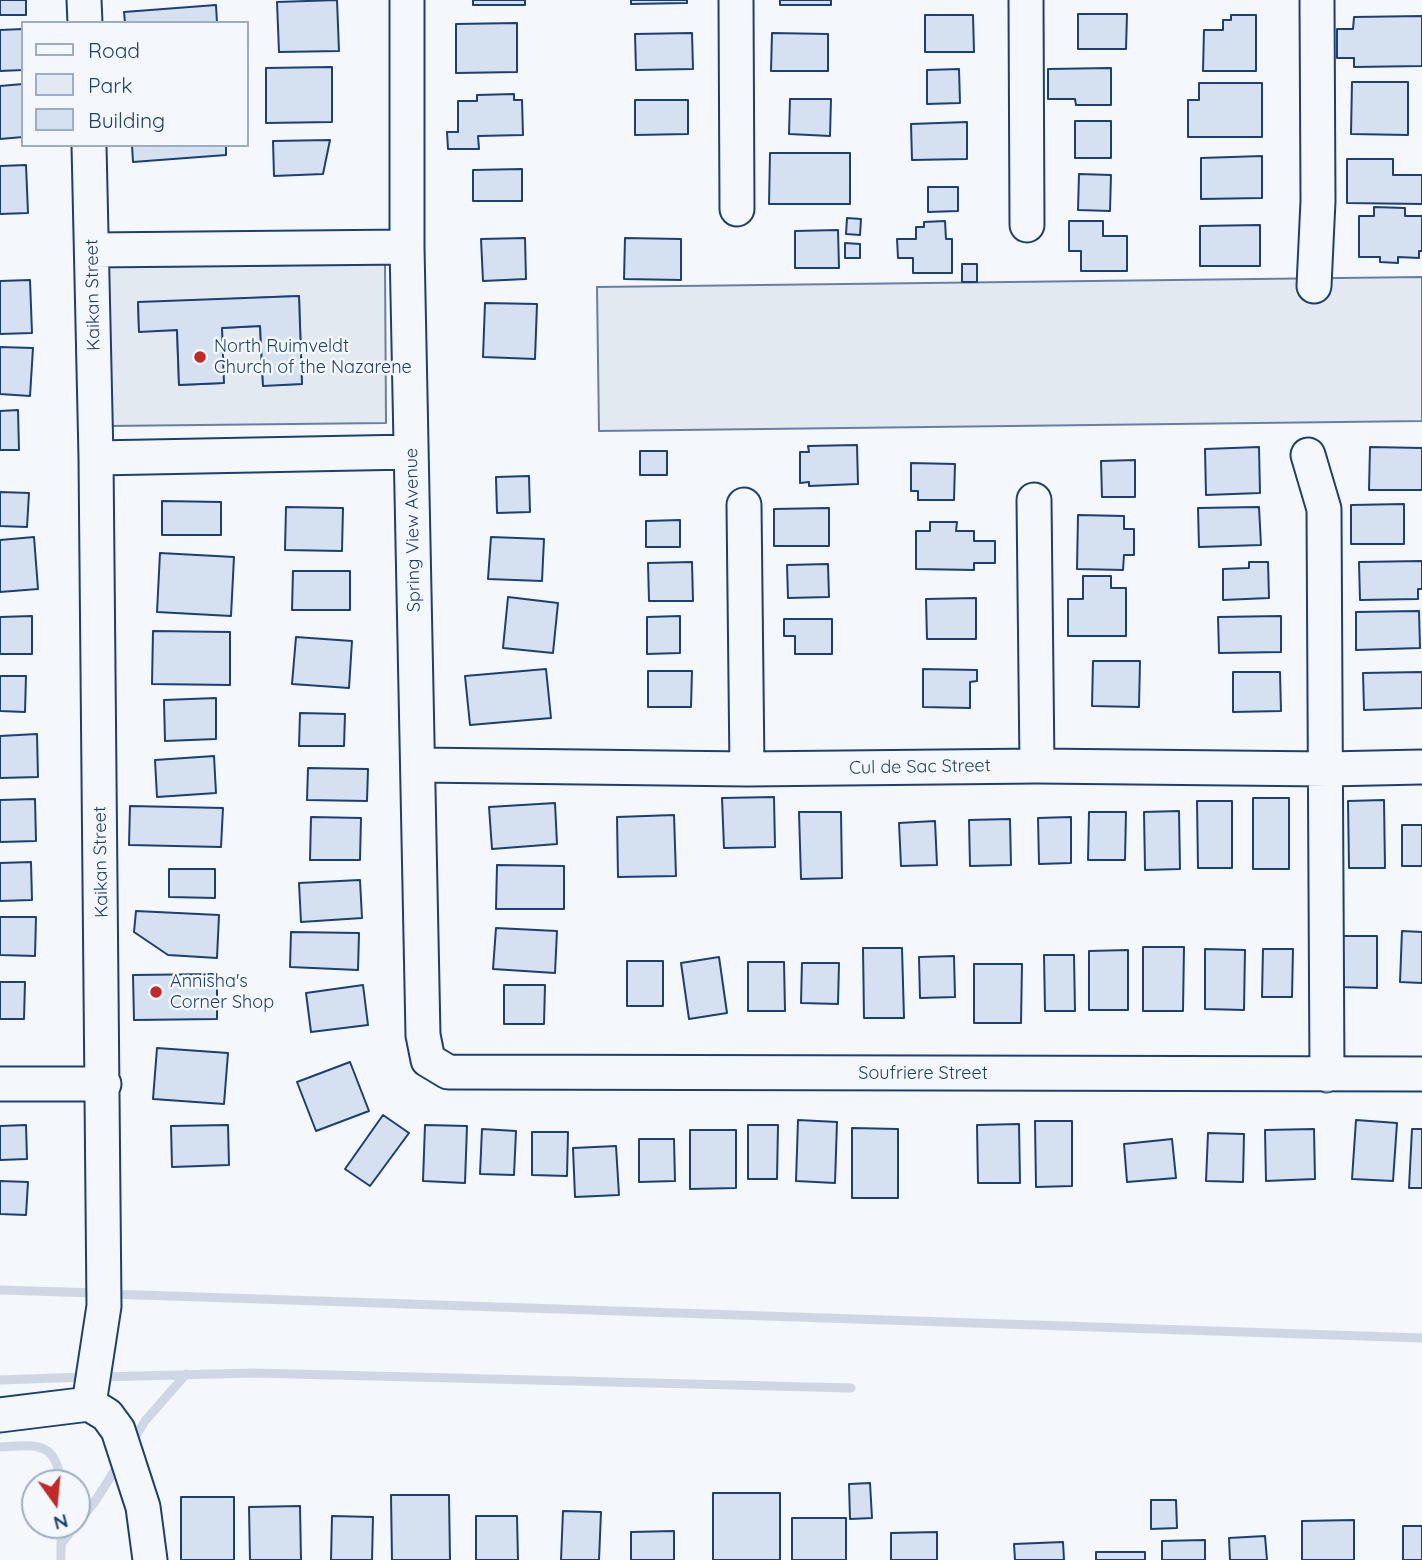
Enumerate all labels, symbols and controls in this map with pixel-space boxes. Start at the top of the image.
legend [21,21,248,147]
text: Road [88,37,140,63]
text: Park [88,72,132,98]
text: Building [88,107,165,133]
street label: Kaikan Street [81,239,105,351]
place label: North Ruimveldt Church of the Nazarene [214,336,412,378]
marker: North Ruimveldt Church of the Nazarene [192,349,208,365]
street label: Spring View Avenue [401,448,425,612]
street label: Cul de Sac Street [849,755,991,779]
street label: Kaikan Street [89,806,113,918]
place label: Annisha's Corner Shop [170,971,274,1014]
marker: Annisha's Corner Shop [148,984,164,1000]
street label: Soufriere Street [858,1063,988,1085]
north arrow [21,1469,91,1539]
text: N [51,1509,71,1536]

